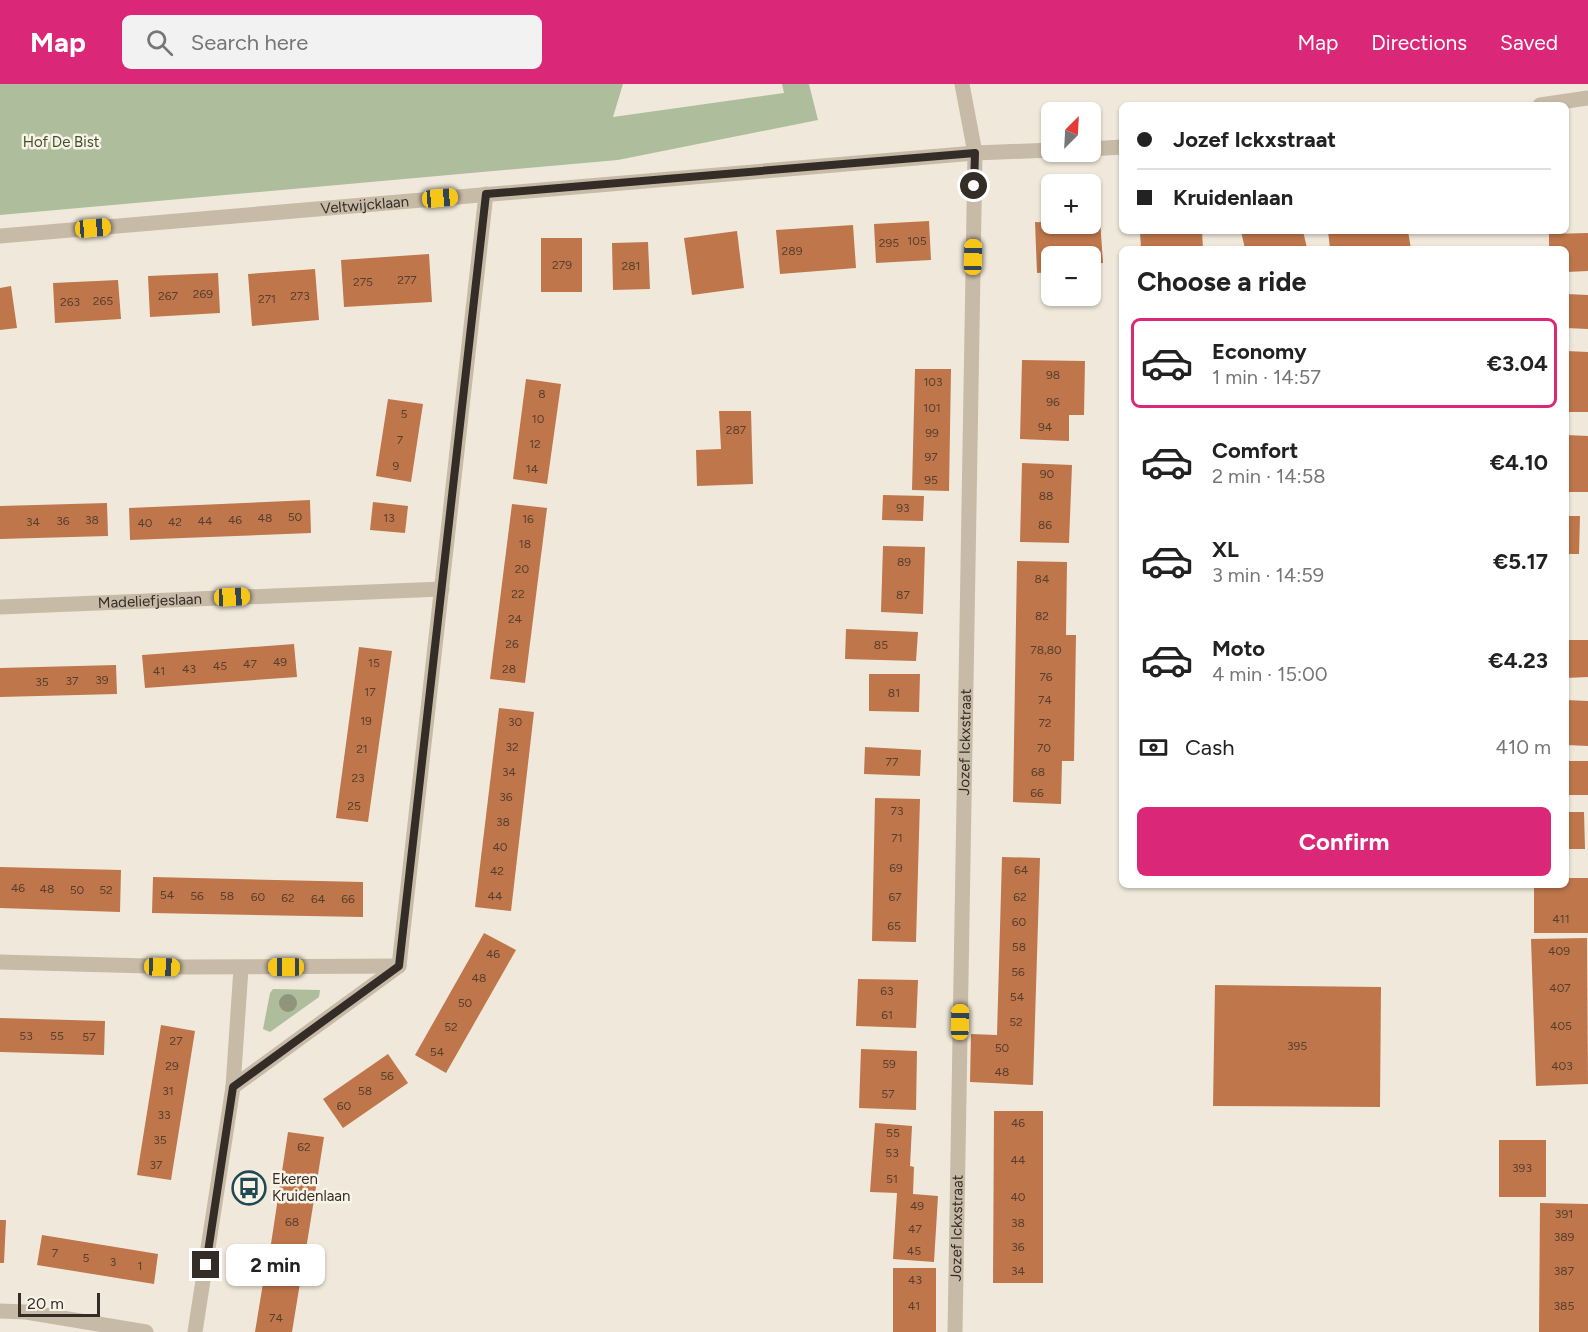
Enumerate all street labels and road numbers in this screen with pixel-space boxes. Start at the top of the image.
street label: Veltwijcklaan [320,192,410,218]
street label: Madeliefjeslaan [97,590,202,612]
street label: Jozef Ickxstraat [955,688,975,796]
street label: Jozef Ickxstraat [947,1174,967,1281]

